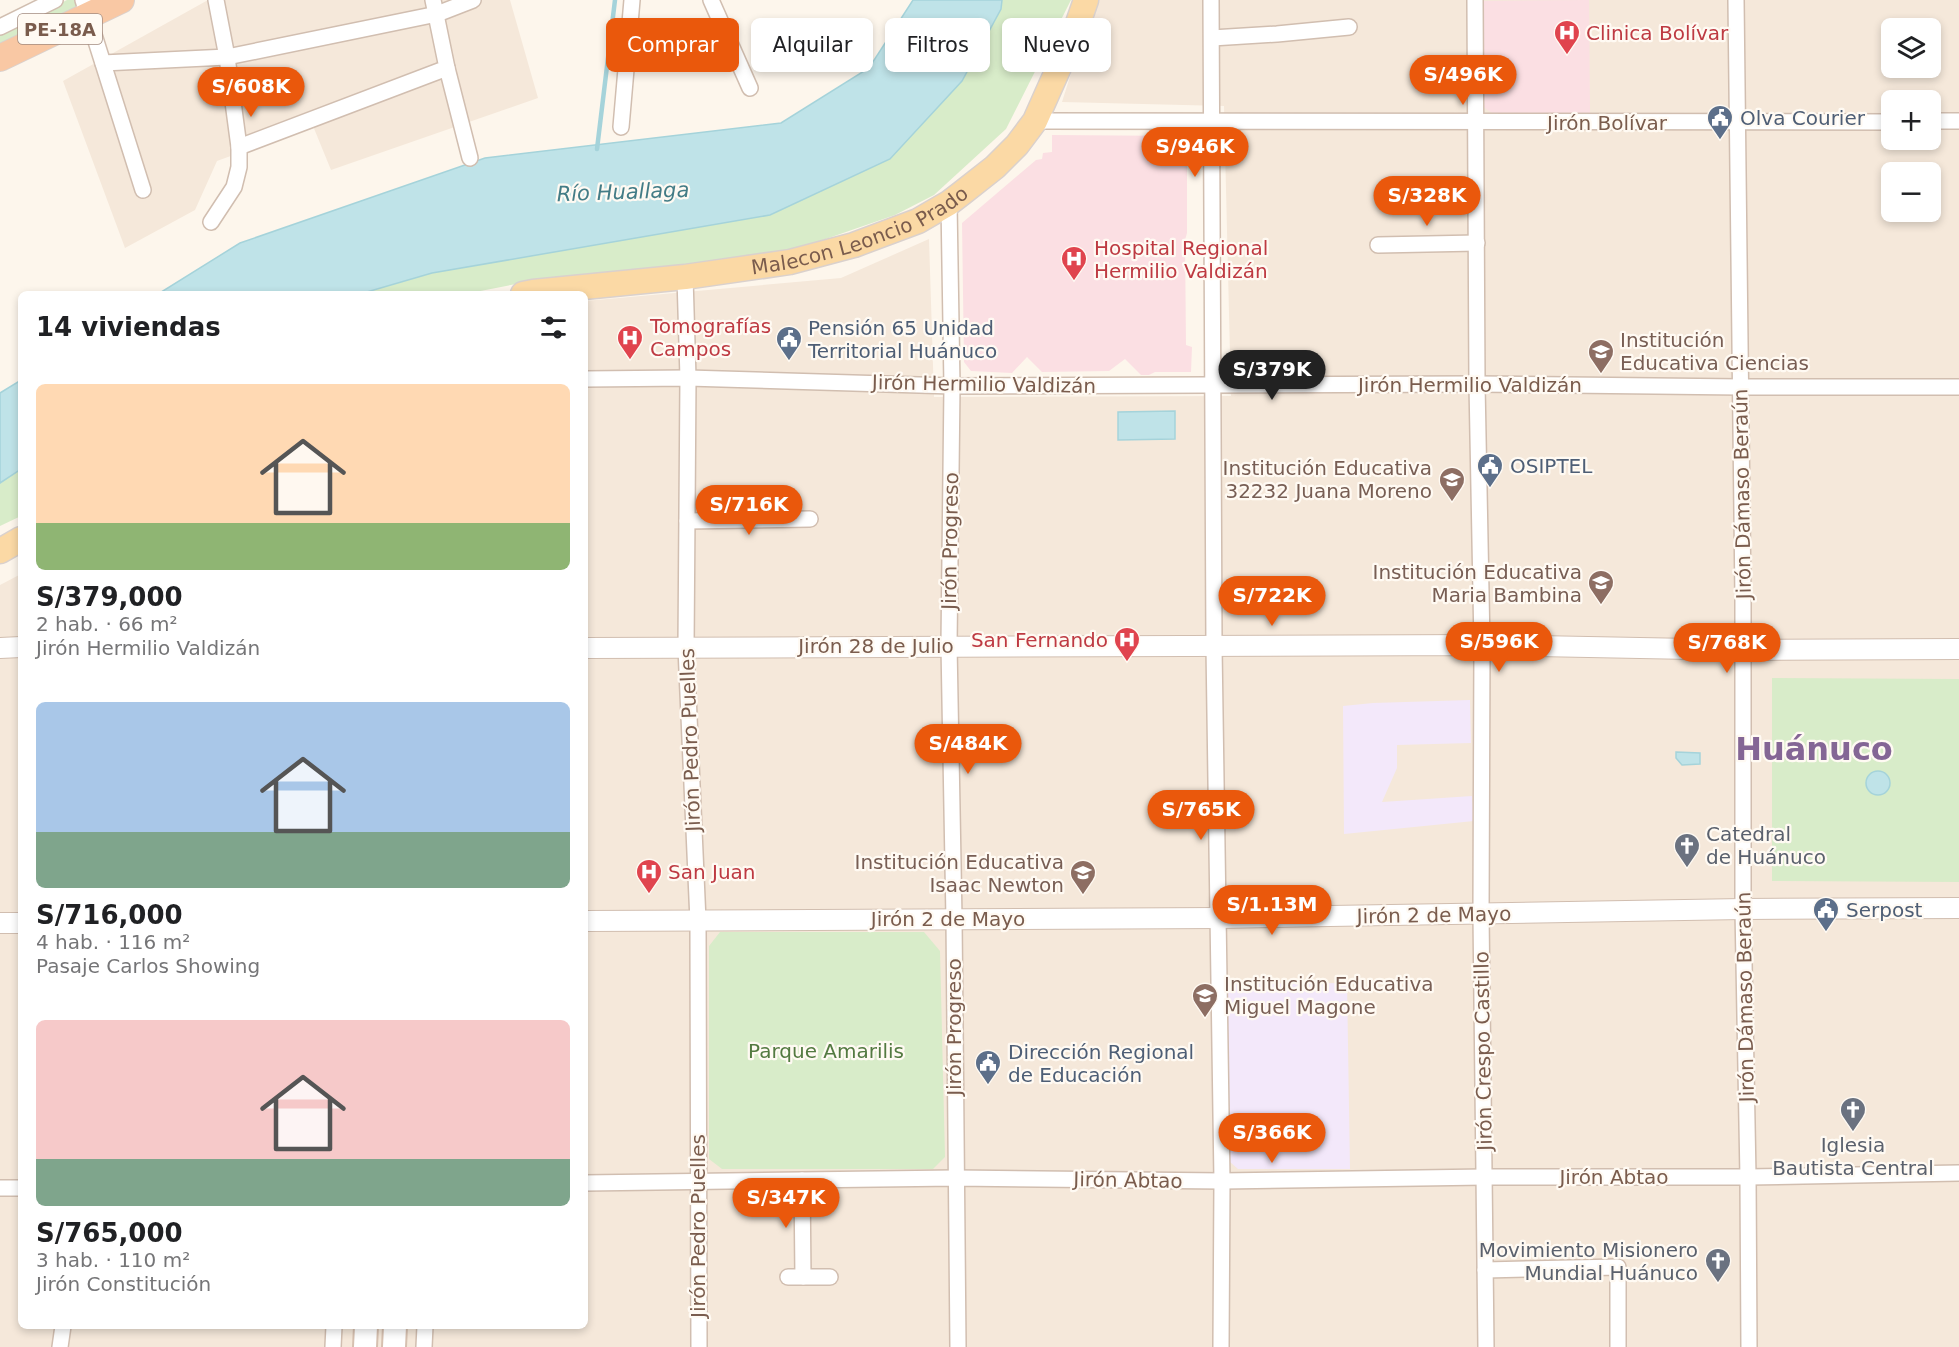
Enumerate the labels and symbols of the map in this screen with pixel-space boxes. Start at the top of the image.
road number: PE-18A [18,14,102,44]
hospital icon: Clinica Bolívar [1552,18,1582,56]
place label: Clinica Bolívar [1586,21,1729,45]
pin: S/496K [1414,55,1512,106]
pin: S/608K [202,67,300,118]
public building icon: Olva Courier [1705,103,1735,141]
place label: Olva Courier [1740,106,1866,130]
street label: Jirón Bolívar [1545,111,1668,135]
pin: S/946K [1146,127,1244,178]
pin: S/328K [1378,176,1476,227]
water label: Río Huallaga [556,178,690,206]
street label: Malecon Leoncio Prado [750,181,973,279]
place label: Hospital Regional Hermilio Valdizán [1094,236,1268,283]
hospital icon: Hospital Regional Hermilio Valdizán [1059,244,1089,282]
place label: Tomografías Campos [649,314,771,361]
place label: Pensión 65 Unidad Territorial Huánuco [807,316,997,363]
hospital icon: Tomografías Campos [615,323,645,361]
public building icon: Pensión 65 Unidad Territorial Huánuco [774,324,804,362]
place label: Institución Educativa Ciencias [1620,328,1809,375]
school or university icon: Institución Educativa Ciencias [1586,337,1616,375]
pin: S/379K [1223,350,1321,401]
street label: Jirón Hermilio Valdizán [870,370,1096,398]
street label: Jirón Hermilio Valdizán [1356,373,1582,397]
street label: Jirón Dámaso Beraún [1728,388,1756,602]
public building icon: OSIPTEL [1475,451,1505,489]
place label: OSIPTEL [1510,454,1593,478]
place label: Institución Educativa 32232 Juana Moreno [1223,456,1432,503]
school or university icon: Institución Educativa 32232 Juana Moreno [1437,465,1467,503]
street label: Jirón Progreso [937,472,963,612]
pin: S/716K [700,485,798,536]
place label: Institución Educativa Maria Bambina [1373,560,1582,607]
school or university icon: Institución Educativa Maria Bambina [1586,568,1616,606]
pin: S/722K [1223,576,1321,627]
pin: S/596K [1450,622,1548,673]
pin: S/768K [1678,623,1776,674]
hospital icon: San Fernando [1112,625,1142,663]
place label: San Fernando [971,628,1108,652]
street label: Jirón 28 de Julio [796,634,954,658]
street label: Jirón Pedro Puelles [675,648,705,834]
pin: S/484K [919,724,1017,775]
district label: Huánuco [1735,730,1893,768]
pin: S/765K [1152,790,1250,841]
place label: Catedral de Huánuco [1706,822,1826,869]
church icon: Catedral de Huánuco [1672,831,1702,869]
place label: Institución Educativa Isaac Newton [855,850,1064,897]
hospital icon: San Juan [634,857,664,895]
school or university icon: Institución Educativa Isaac Newton [1068,858,1098,896]
place label: San Juan [668,860,756,884]
pin: S/1.13M [1217,885,1327,936]
street label: Jirón Dámaso Beraún [1731,891,1759,1105]
public building icon: Serpost [1811,895,1841,933]
place label: Serpost [1846,898,1923,922]
street label: Jirón 2 de Mayo [1355,902,1511,928]
street label: Jirón 2 de Mayo [869,907,1025,931]
street label: Jirón Crespo Castillo [1469,951,1497,1153]
street label: Jirón Progreso [942,958,966,1098]
place label: Institución Educativa Miguel Magone [1224,972,1433,1019]
school or university icon: Institución Educativa Miguel Magone [1190,981,1220,1019]
park label: Parque Amarilis [748,1039,904,1063]
place label: Dirección Regional de Educación [1008,1040,1194,1087]
public building icon: Dirección Regional de Educación [973,1048,1003,1086]
church icon: Iglesia Bautista Central [1838,1095,1868,1133]
pin: S/366K [1223,1113,1321,1164]
place label: Iglesia Bautista Central [1772,1133,1934,1180]
street label: Jirón Pedro Puelles [686,1134,710,1320]
street label: Jirón Abtao [1557,1165,1669,1189]
street label: Jirón Abtao [1071,1167,1183,1193]
pin: S/347K [737,1178,835,1229]
place label: Movimiento Misionero Mundial Huánuco [1479,1238,1698,1285]
church icon: Movimiento Misionero Mundial Huánuco [1703,1246,1733,1284]

